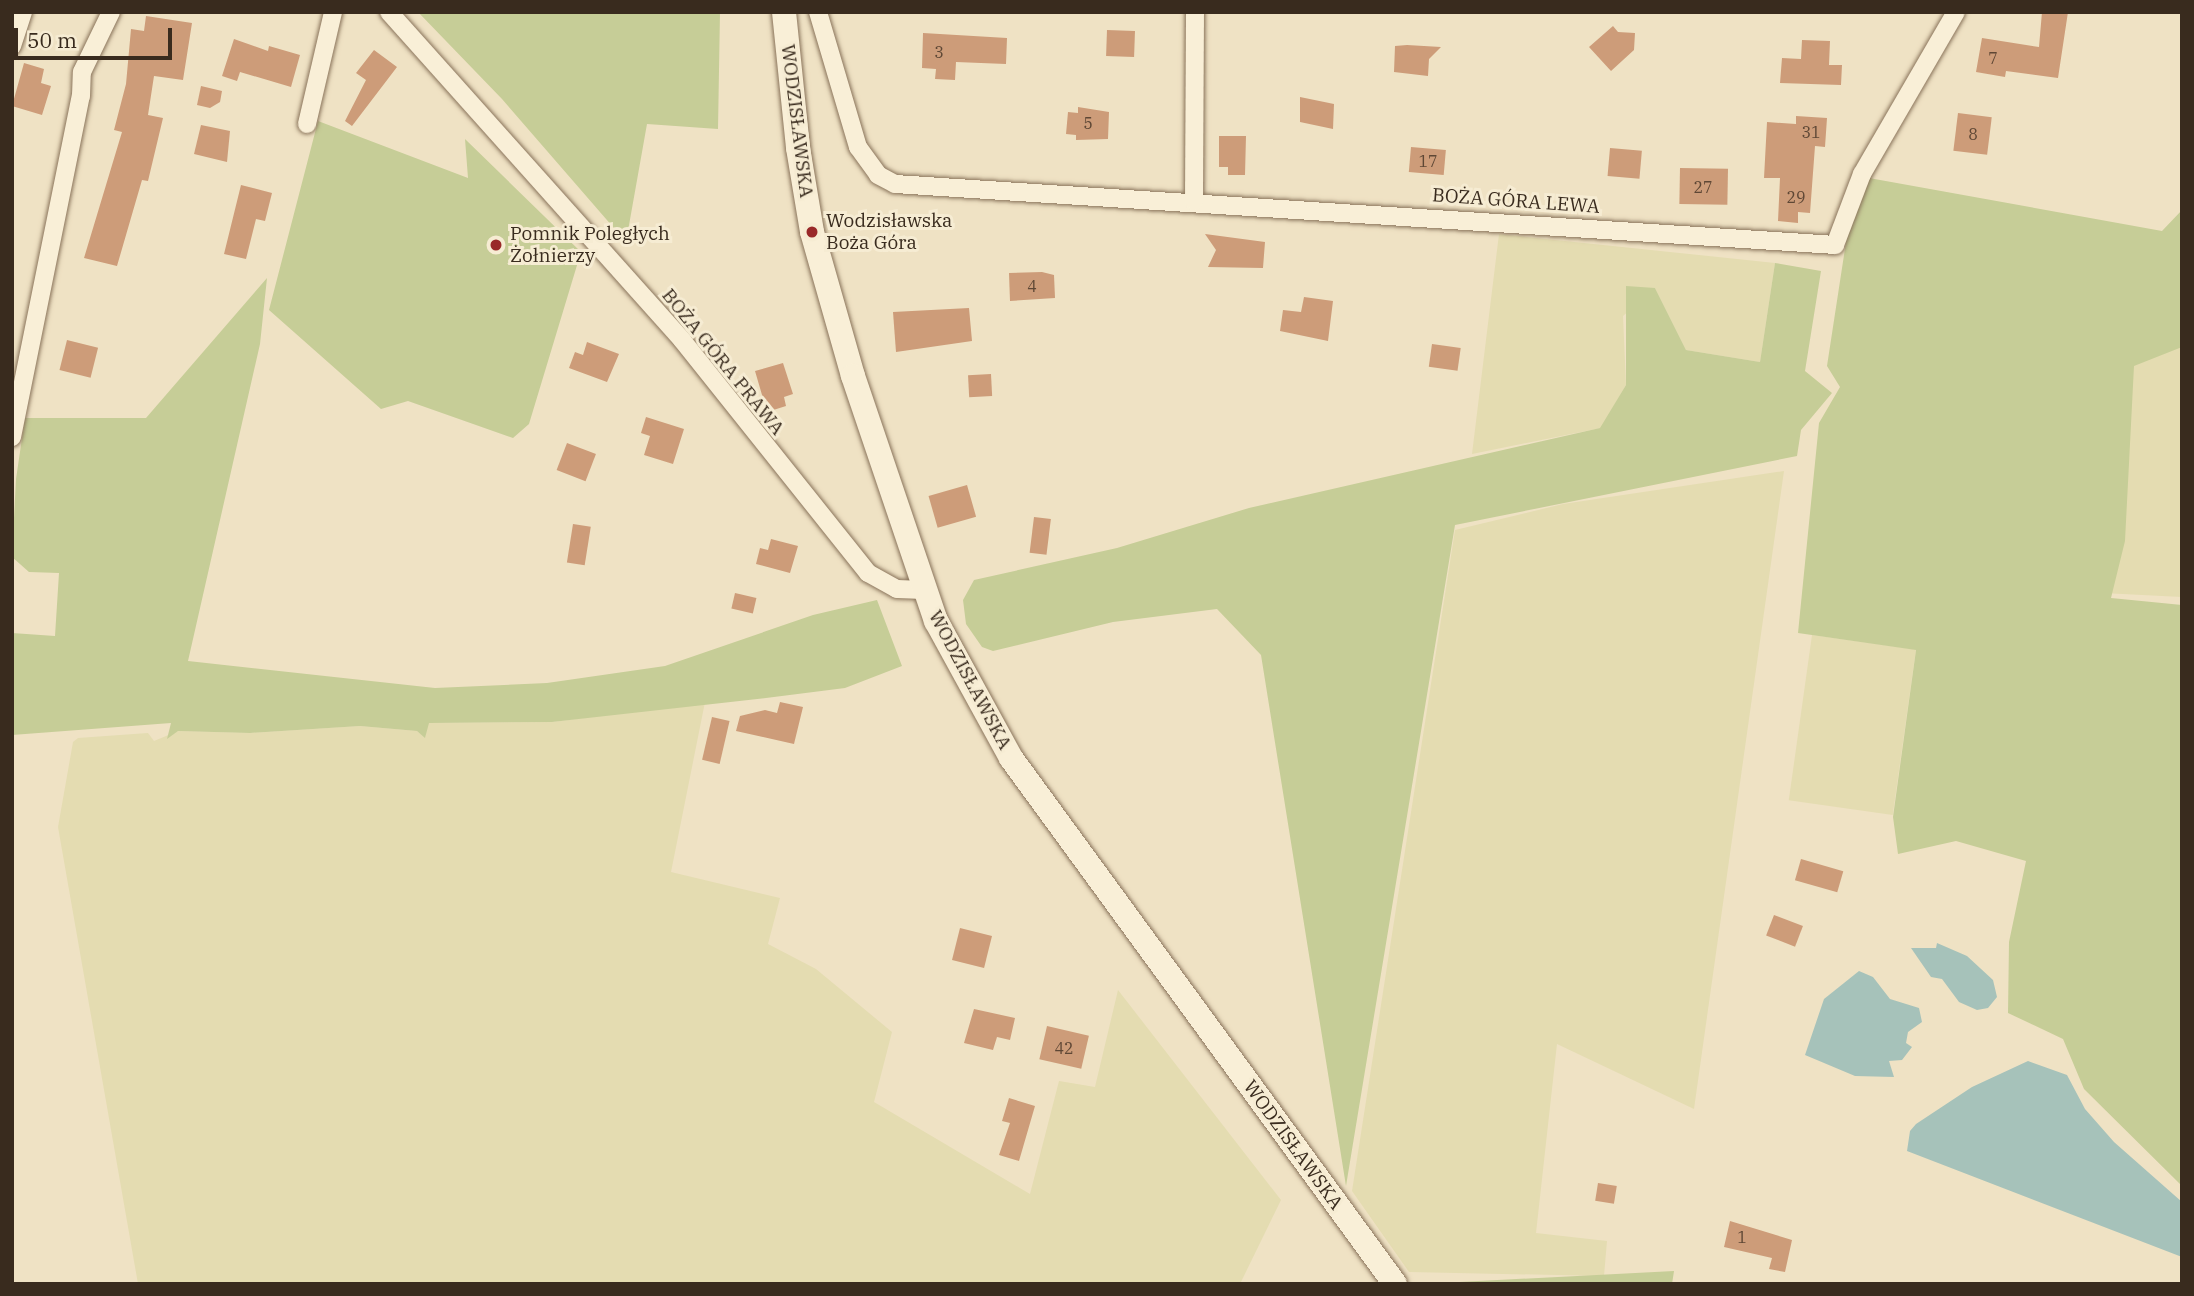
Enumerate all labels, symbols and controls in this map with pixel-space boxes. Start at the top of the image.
scale bar [18,14,175,58]
text: 50 m [27,26,77,54]
house number: 3 [934,42,944,62]
street label: WODZISŁAWSKA [776,43,818,199]
house number: 7 [1988,48,1998,68]
house number: 5 [1083,113,1093,133]
house number: 31 [1801,122,1821,142]
house number: 8 [1968,124,1978,144]
house number: 17 [1418,151,1438,171]
house number: 27 [1693,177,1713,197]
street label: BOŻA GÓRA LEWA [1431,184,1601,218]
house number: 29 [1786,187,1806,207]
place label: Wodzisławska Boża Góra [826,210,952,254]
place label: Pomnik Poległych Żołnierzy [510,223,670,267]
marker: Wodzisławska Boża Góra [804,224,820,240]
marker: Pomnik Poległych Żołnierzy [488,237,504,253]
house number: 4 [1027,276,1037,296]
street label: BOŻA GÓRA PRAWA [657,284,789,440]
street label: WODZISŁAWSKA [924,606,1016,754]
house number: 42 [1054,1038,1074,1058]
street label: WODZISŁAWSKA [1238,1076,1348,1214]
house number: 1 [1737,1227,1747,1247]

